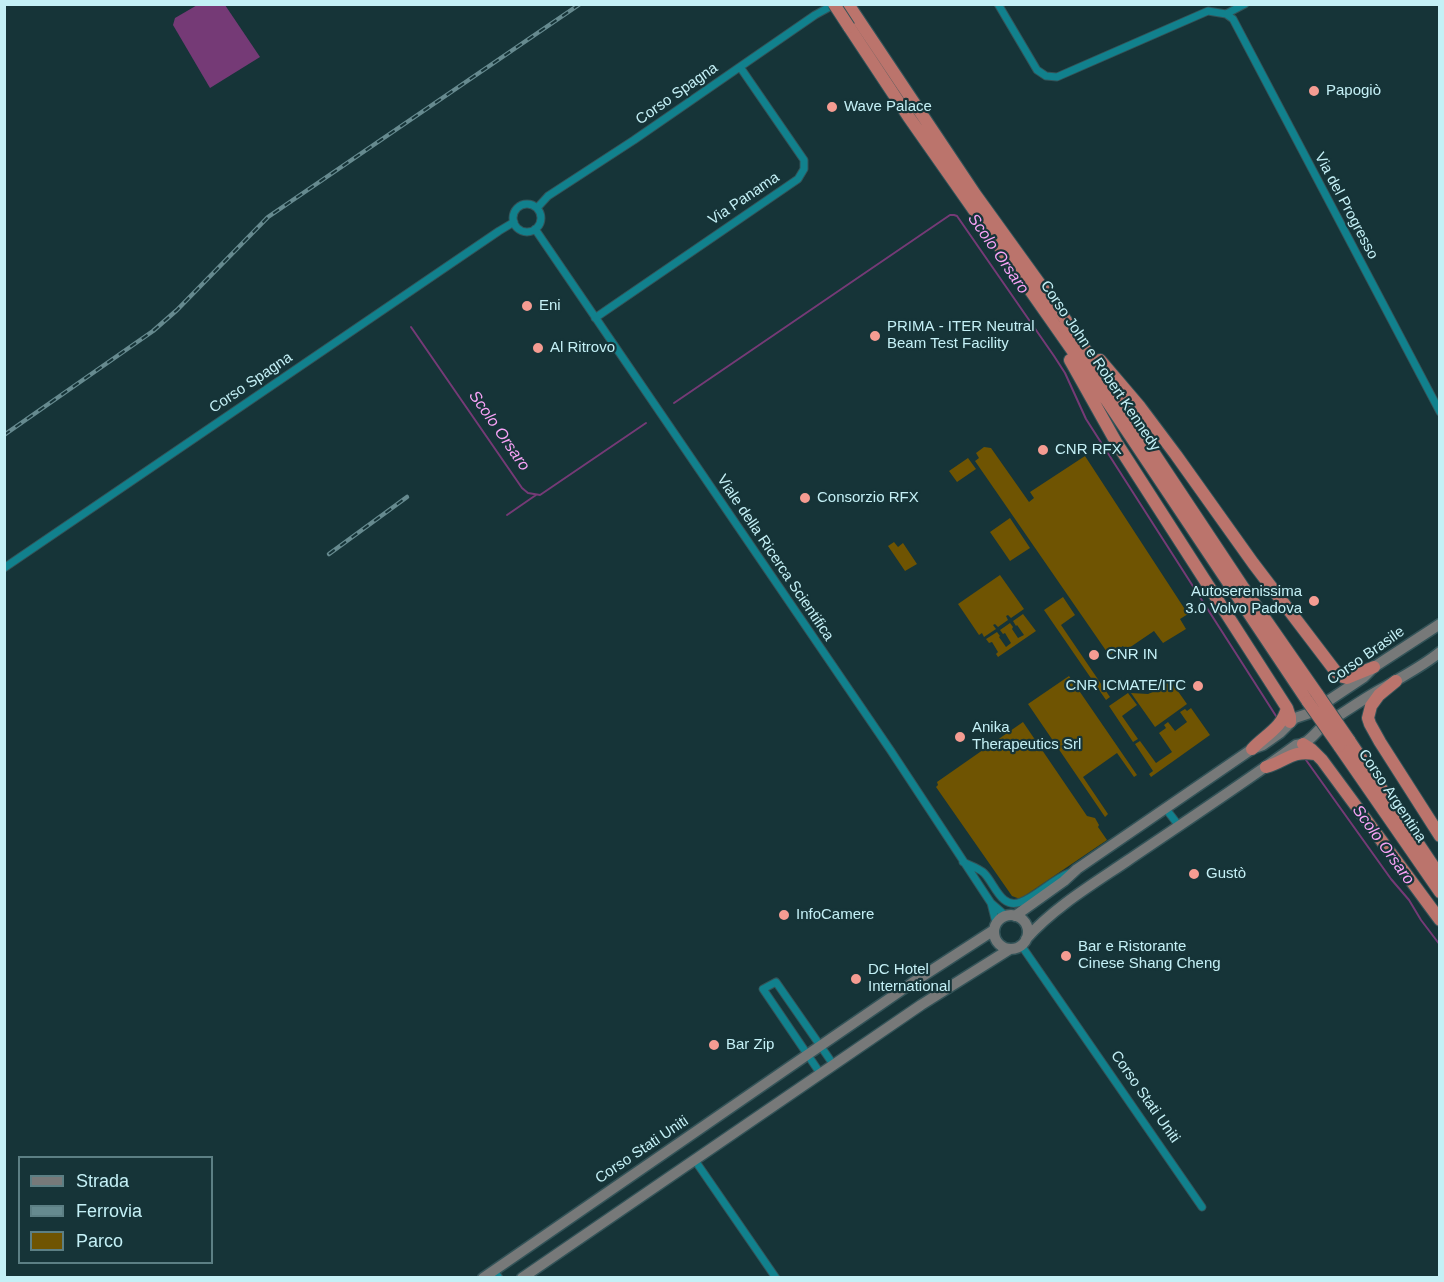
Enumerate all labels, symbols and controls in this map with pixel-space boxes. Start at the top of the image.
street label: Corso Spagna [633,59,721,129]
place label: Papogiò [1326,82,1381,100]
marker: Papogiò [1307,84,1321,98]
place label: Wave Palace [844,98,932,116]
marker: Wave Palace [825,100,839,114]
street label: Via del Progresso [1310,150,1382,262]
street label: Via Panama [705,169,783,229]
water label: Scolo Orsaro [963,210,1033,298]
street label: Corso John e Robert Kennedy [1036,277,1164,455]
place label: Eni [539,297,561,315]
marker: Eni [520,299,534,313]
place label: PRIMA - ITER Neutral Beam Test Facility [887,318,1035,353]
marker: PRIMA - ITER Neutral Beam Test Facility [868,329,882,343]
place label: Al Ritrovo [550,339,615,357]
marker: Al Ritrovo [531,341,545,355]
street label: Corso Spagna [206,349,296,417]
water label: Scolo Orsaro [464,387,534,475]
place label: CNR RFX [1055,441,1122,459]
marker: CNR RFX [1036,443,1050,457]
street label: Viale della Ricerca Scientifica [713,472,837,644]
place label: Consorzio RFX [817,489,919,507]
marker: Consorzio RFX [798,491,812,505]
place label: Autoserenissima 3.0 Volvo Padova [1185,583,1302,618]
marker: Autoserenissima 3.0 Volvo Padova [1307,594,1321,608]
street label: Corso Brasile [1324,623,1408,689]
place label: CNR IN [1106,646,1158,664]
marker: CNR IN [1087,648,1101,662]
place label: CNR ICMATE/ITC [1065,677,1186,695]
marker: CNR ICMATE/ITC [1191,679,1205,693]
place label: Anika Therapeutics Srl [972,719,1081,754]
marker: Anika Therapeutics Srl [953,730,967,744]
street label: Corso Argentina [1354,746,1430,846]
water label: Scolo Orsaro [1348,802,1418,888]
place label: Gustò [1206,865,1246,883]
marker: Gustò [1187,867,1201,881]
place label: InfoCamere [796,906,874,924]
marker: InfoCamere [777,908,791,922]
place label: Bar e Ristorante Cinese Shang Cheng [1078,938,1221,973]
marker: Bar e Ristorante Cinese Shang Cheng [1059,949,1073,963]
place label: DC Hotel International [868,961,951,996]
marker: DC Hotel International [849,972,863,986]
place label: Bar Zip [726,1036,774,1054]
marker: Bar Zip [707,1038,721,1052]
street label: Corso Stati Uniti [1107,1047,1183,1147]
street label: Corso Stati Uniti [592,1112,692,1188]
legend [18,1156,213,1264]
text: Strada [76,1171,129,1191]
text: Ferrovia [76,1201,142,1221]
text: Parco [76,1231,123,1251]

